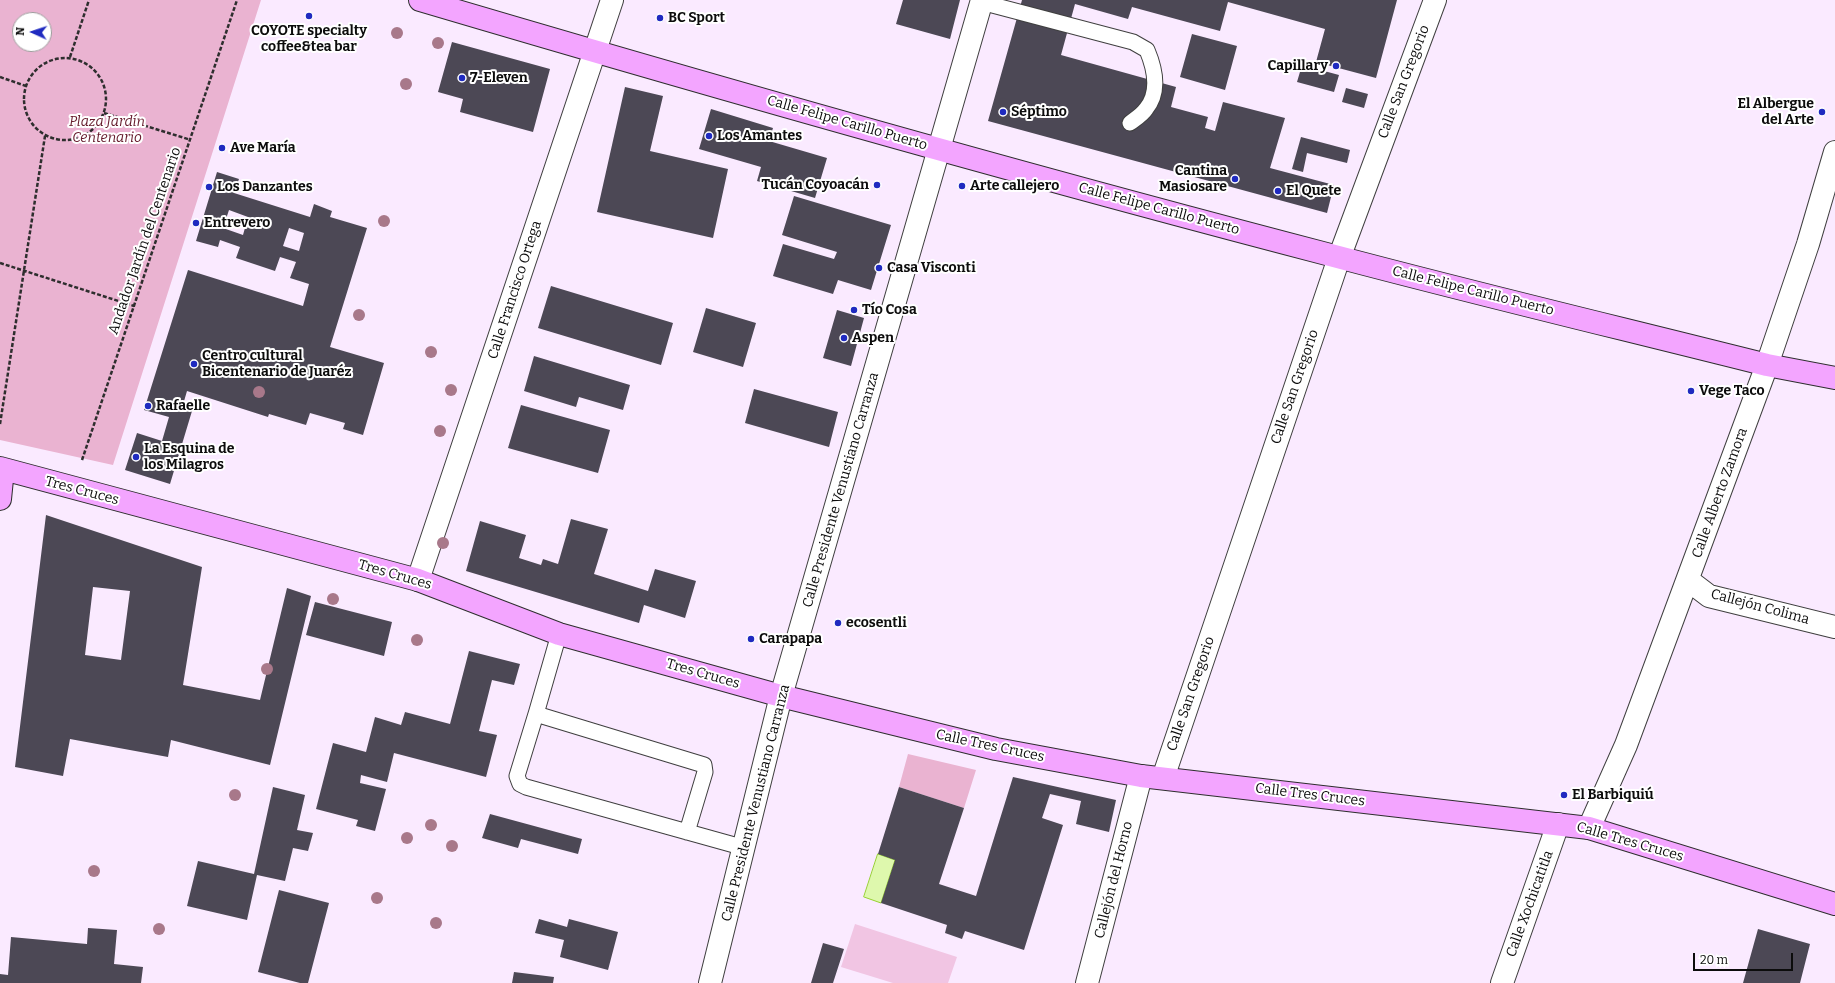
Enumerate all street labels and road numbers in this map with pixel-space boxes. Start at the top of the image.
street label: Calle San Gregorio [1375,23,1433,141]
street label: Calle Felipe Carillo Puerto [765,92,929,154]
street label: Andador Jardín del Centenario [105,145,185,337]
street label: Calle Felipe Carillo Puerto [1077,179,1241,239]
street label: Calle Francisco Ortega [485,219,545,361]
street label: Calle Felipe Carillo Puerto [1390,263,1556,319]
street label: Calle San Gregorio [1268,327,1322,447]
street label: Calle Presidente Venustiano Carranza [799,371,883,609]
street label: Calle Alberto Zamora [1689,426,1751,560]
street label: Tres Cruces [43,473,121,509]
street label: Tres Cruces [356,557,434,593]
street label: Callejón Colima [1709,586,1811,628]
street label: Calle San Gregorio [1164,634,1218,754]
street label: Tres Cruces [664,656,742,692]
street label: Calle Presidente Venustiano Carranza [718,683,794,923]
street label: Calle Tres Cruces [934,726,1046,766]
street label: Calle Tres Cruces [1254,780,1366,810]
street label: Calle Tres Cruces [1575,819,1685,865]
street label: Callejón del Horno [1091,820,1137,940]
street label: Calle Xochicatitla [1503,848,1557,960]

